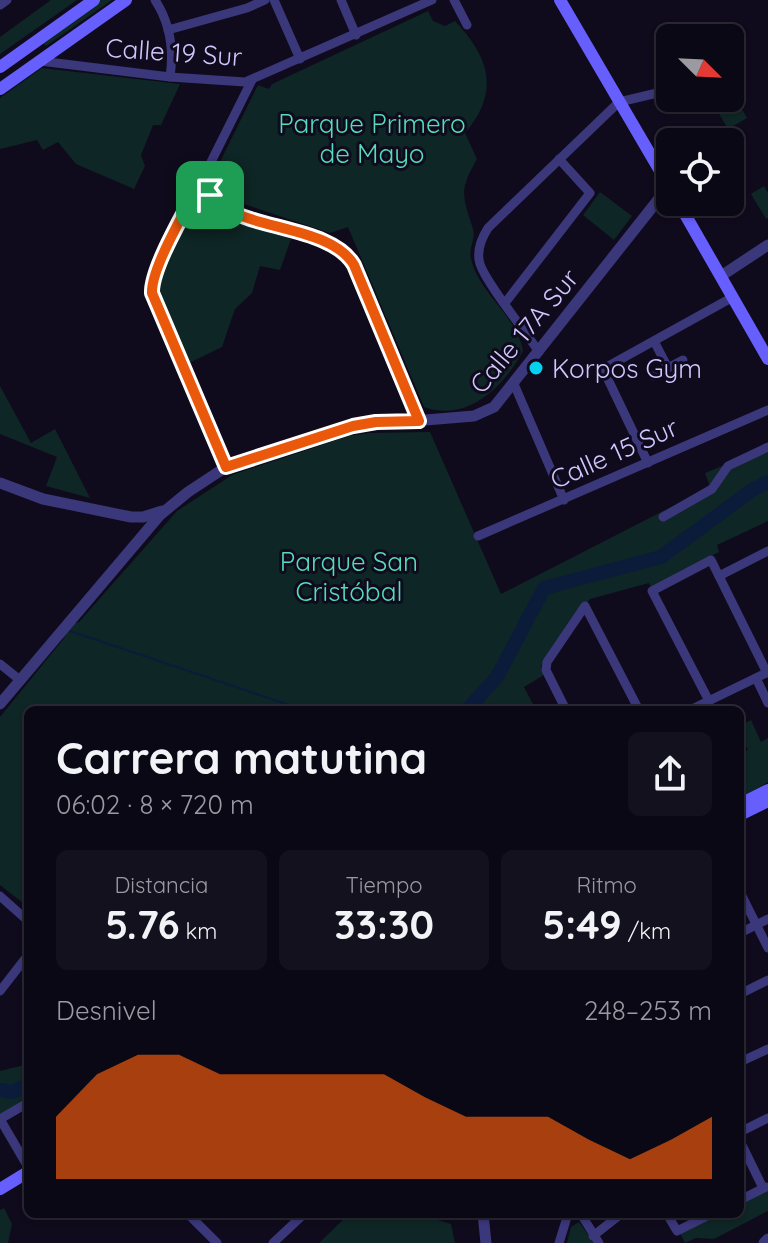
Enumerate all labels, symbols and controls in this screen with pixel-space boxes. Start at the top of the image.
north arrow [656,24,744,112]
map controls [656,24,744,216]
street label: Calle 19 Sur [105,31,243,73]
park label: Parque Primero de Mayo [278,107,466,170]
button: locate [656,128,744,216]
pin [176,161,244,229]
icon: arrive [188,173,232,217]
street label: Calle 17A Sur [462,262,586,400]
place label: Korpos Gym [552,352,702,385]
marker: Korpos Gym [527,359,545,377]
street label: Calle 15 Sur [545,410,683,496]
park label: Parque San Cristóbal [280,545,418,608]
text: Carrera matutina [56,730,427,785]
button: share [628,732,712,816]
text: 06:02 · 8 × 720 m [56,788,254,821]
text: Distancia [114,871,208,899]
text: Tiempo [345,871,423,899]
text: Ritmo [577,871,637,899]
text: 5.76 [105,899,180,949]
text: 33:30 [334,899,434,949]
text: 5:49 [542,899,622,949]
text: km [180,917,217,945]
text: /km [622,917,671,945]
text: Desnivel [56,994,157,1027]
text: 248–253 m [584,994,712,1027]

